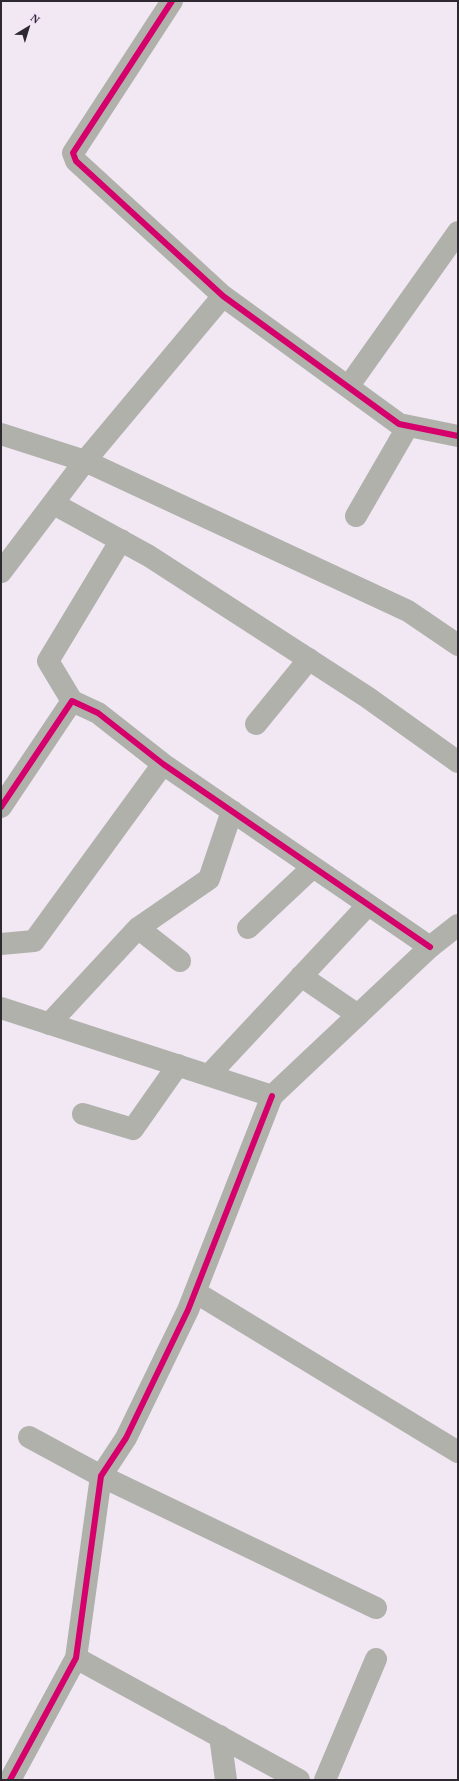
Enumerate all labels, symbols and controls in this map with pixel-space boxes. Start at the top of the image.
north arrow [8,8,48,48]
text: N [29,11,42,26]

